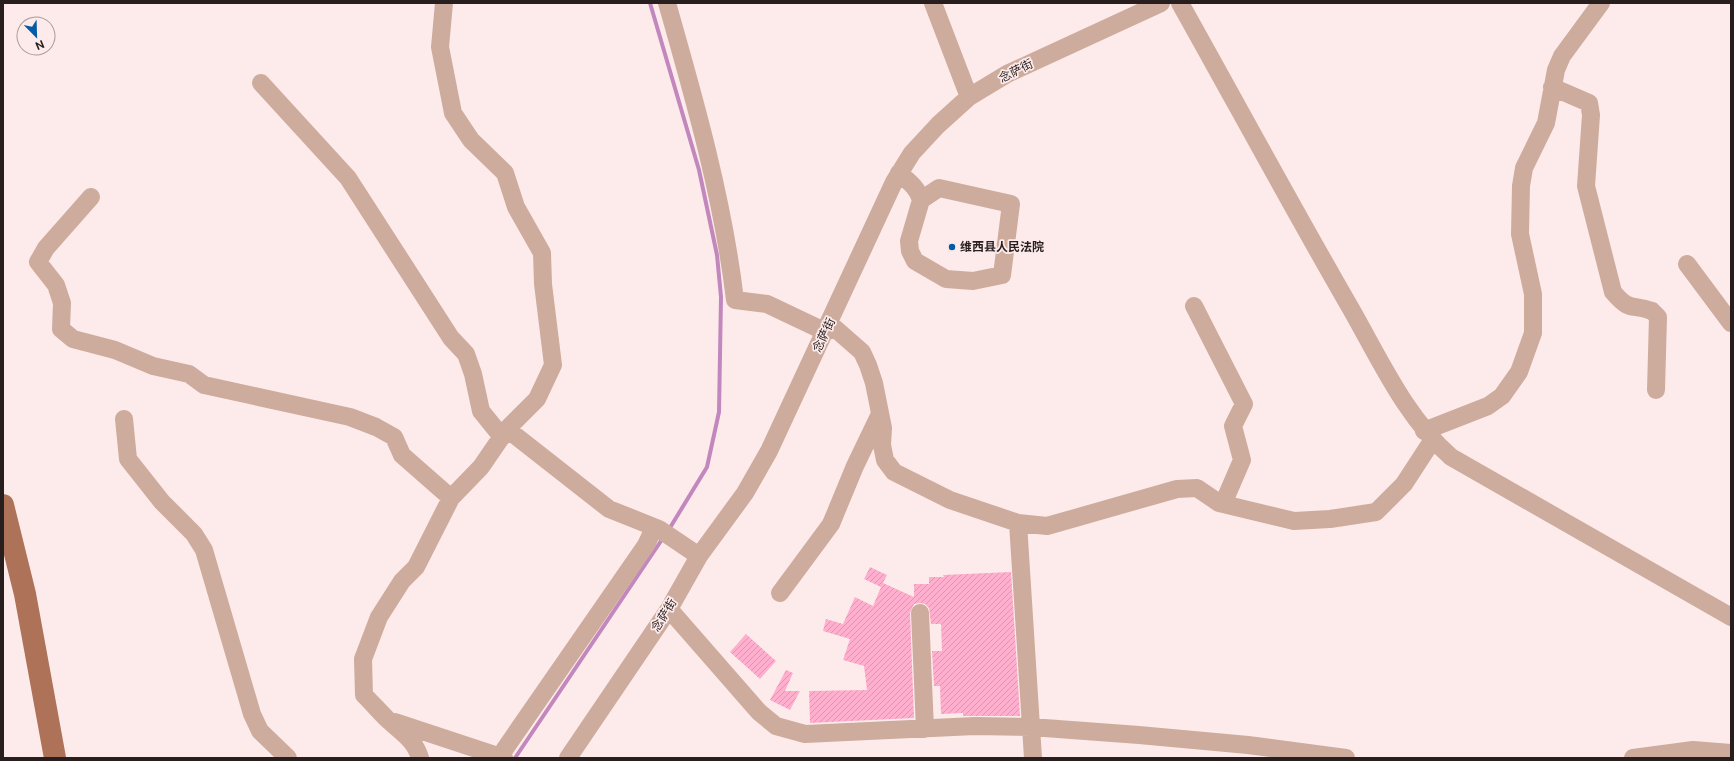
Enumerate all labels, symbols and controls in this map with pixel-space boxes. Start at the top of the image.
north arrow [16,16,56,56]
text: N [34,38,46,52]
street label: 念萨街 [997,57,1035,85]
place label: 维西县人民法院 [960,240,1044,254]
marker: 维西县人民法院 [947,242,957,252]
street label: 念萨街 [810,316,838,354]
street label: 念萨街 [649,596,679,634]

